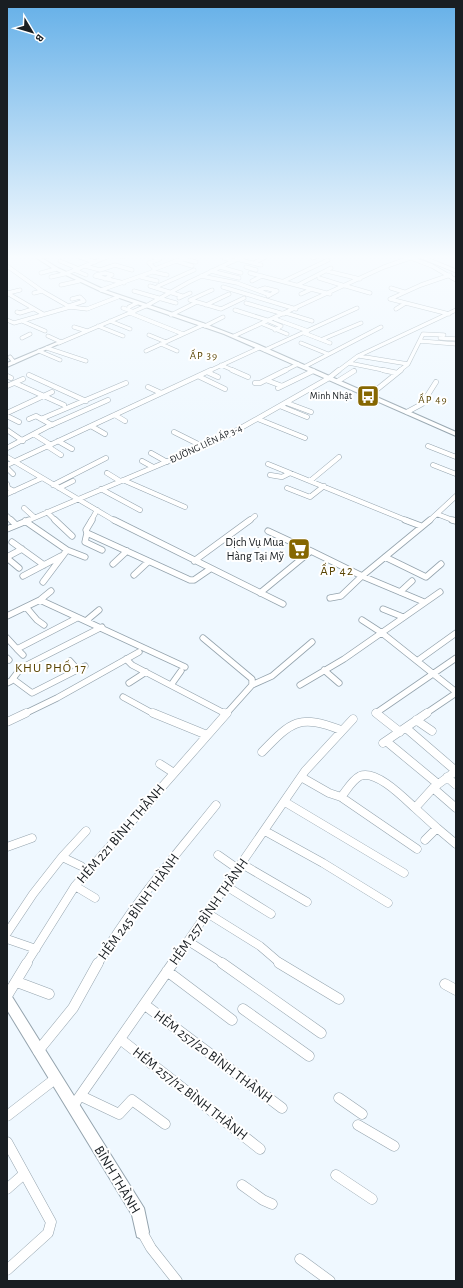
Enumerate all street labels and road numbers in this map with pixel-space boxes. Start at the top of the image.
street label: ĐƯỜNG LIÊN ẤP 3-4 [167,420,244,465]
street label: HẺM 221 BÌNH THÀNH [72,780,168,886]
street label: HẺM 245 BÌNH THÀNH [93,850,182,963]
street label: HẺM 257 BÌNH THÀNH [165,854,251,968]
street label: HẺM 257/20 BÌNH THÀNH [151,1006,277,1106]
street label: HẺM 257/12 BÌNH THÀNH [130,1043,252,1143]
street label: BÌNH THÀNH [91,1142,145,1216]

